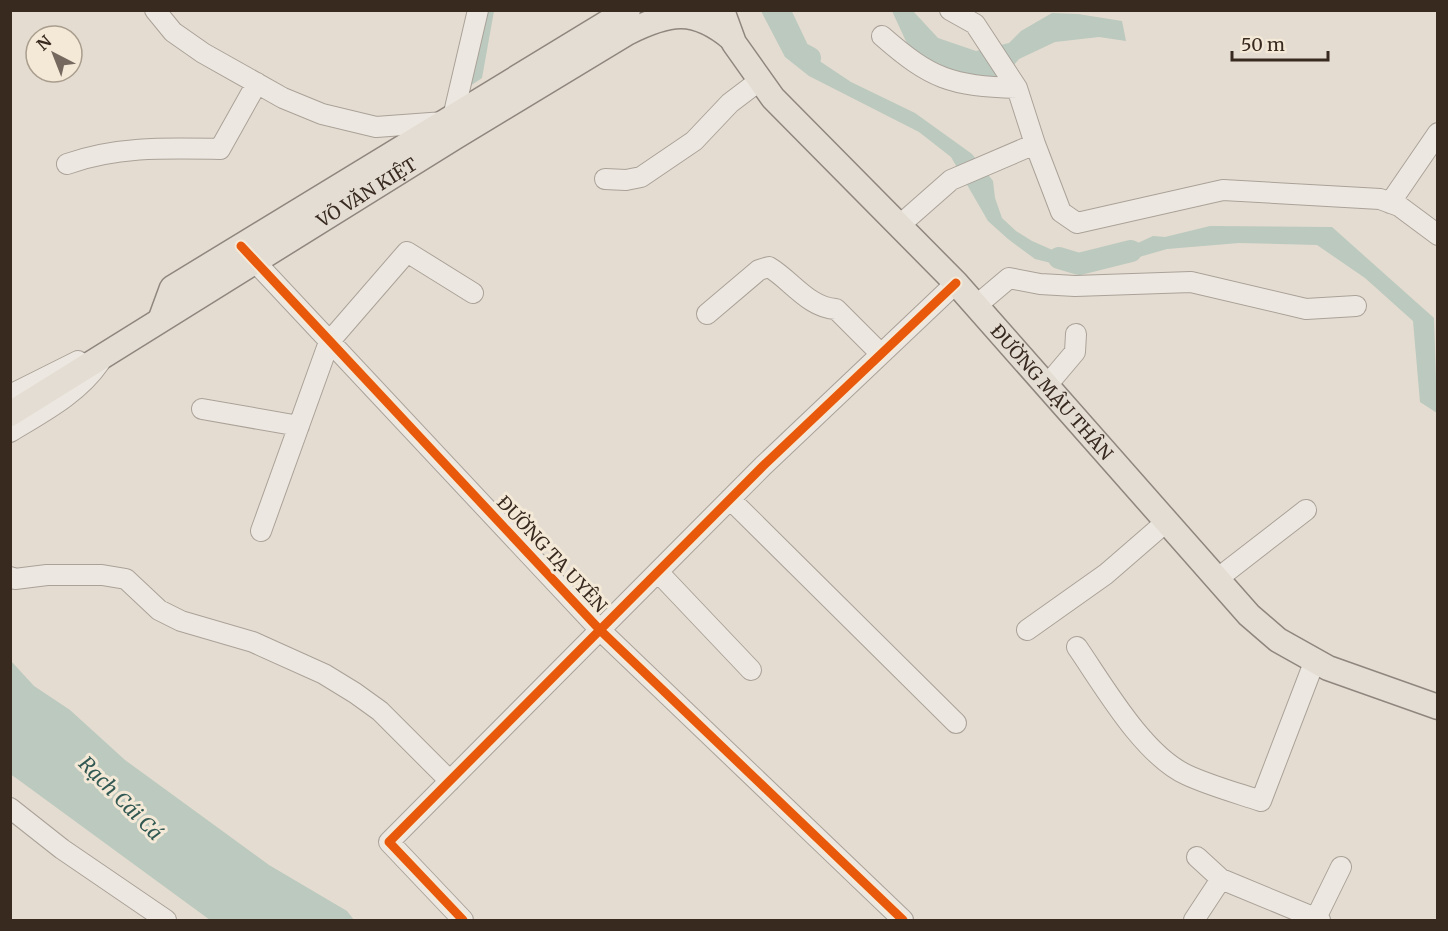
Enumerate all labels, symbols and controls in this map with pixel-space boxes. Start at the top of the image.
north arrow [24,24,84,84]
scale bar [1232,24,1328,62]
text: N [33,31,56,55]
text: 50 m [1241,33,1285,56]
street label: VÕ VĂN KIỆT [311,152,421,232]
street label: ĐƯỜNG MẬU THÂN [986,319,1118,465]
street label: ĐƯỜNG TẠ UYÊN [492,491,612,617]
water label: Rạch Cái Cá [74,751,168,845]

